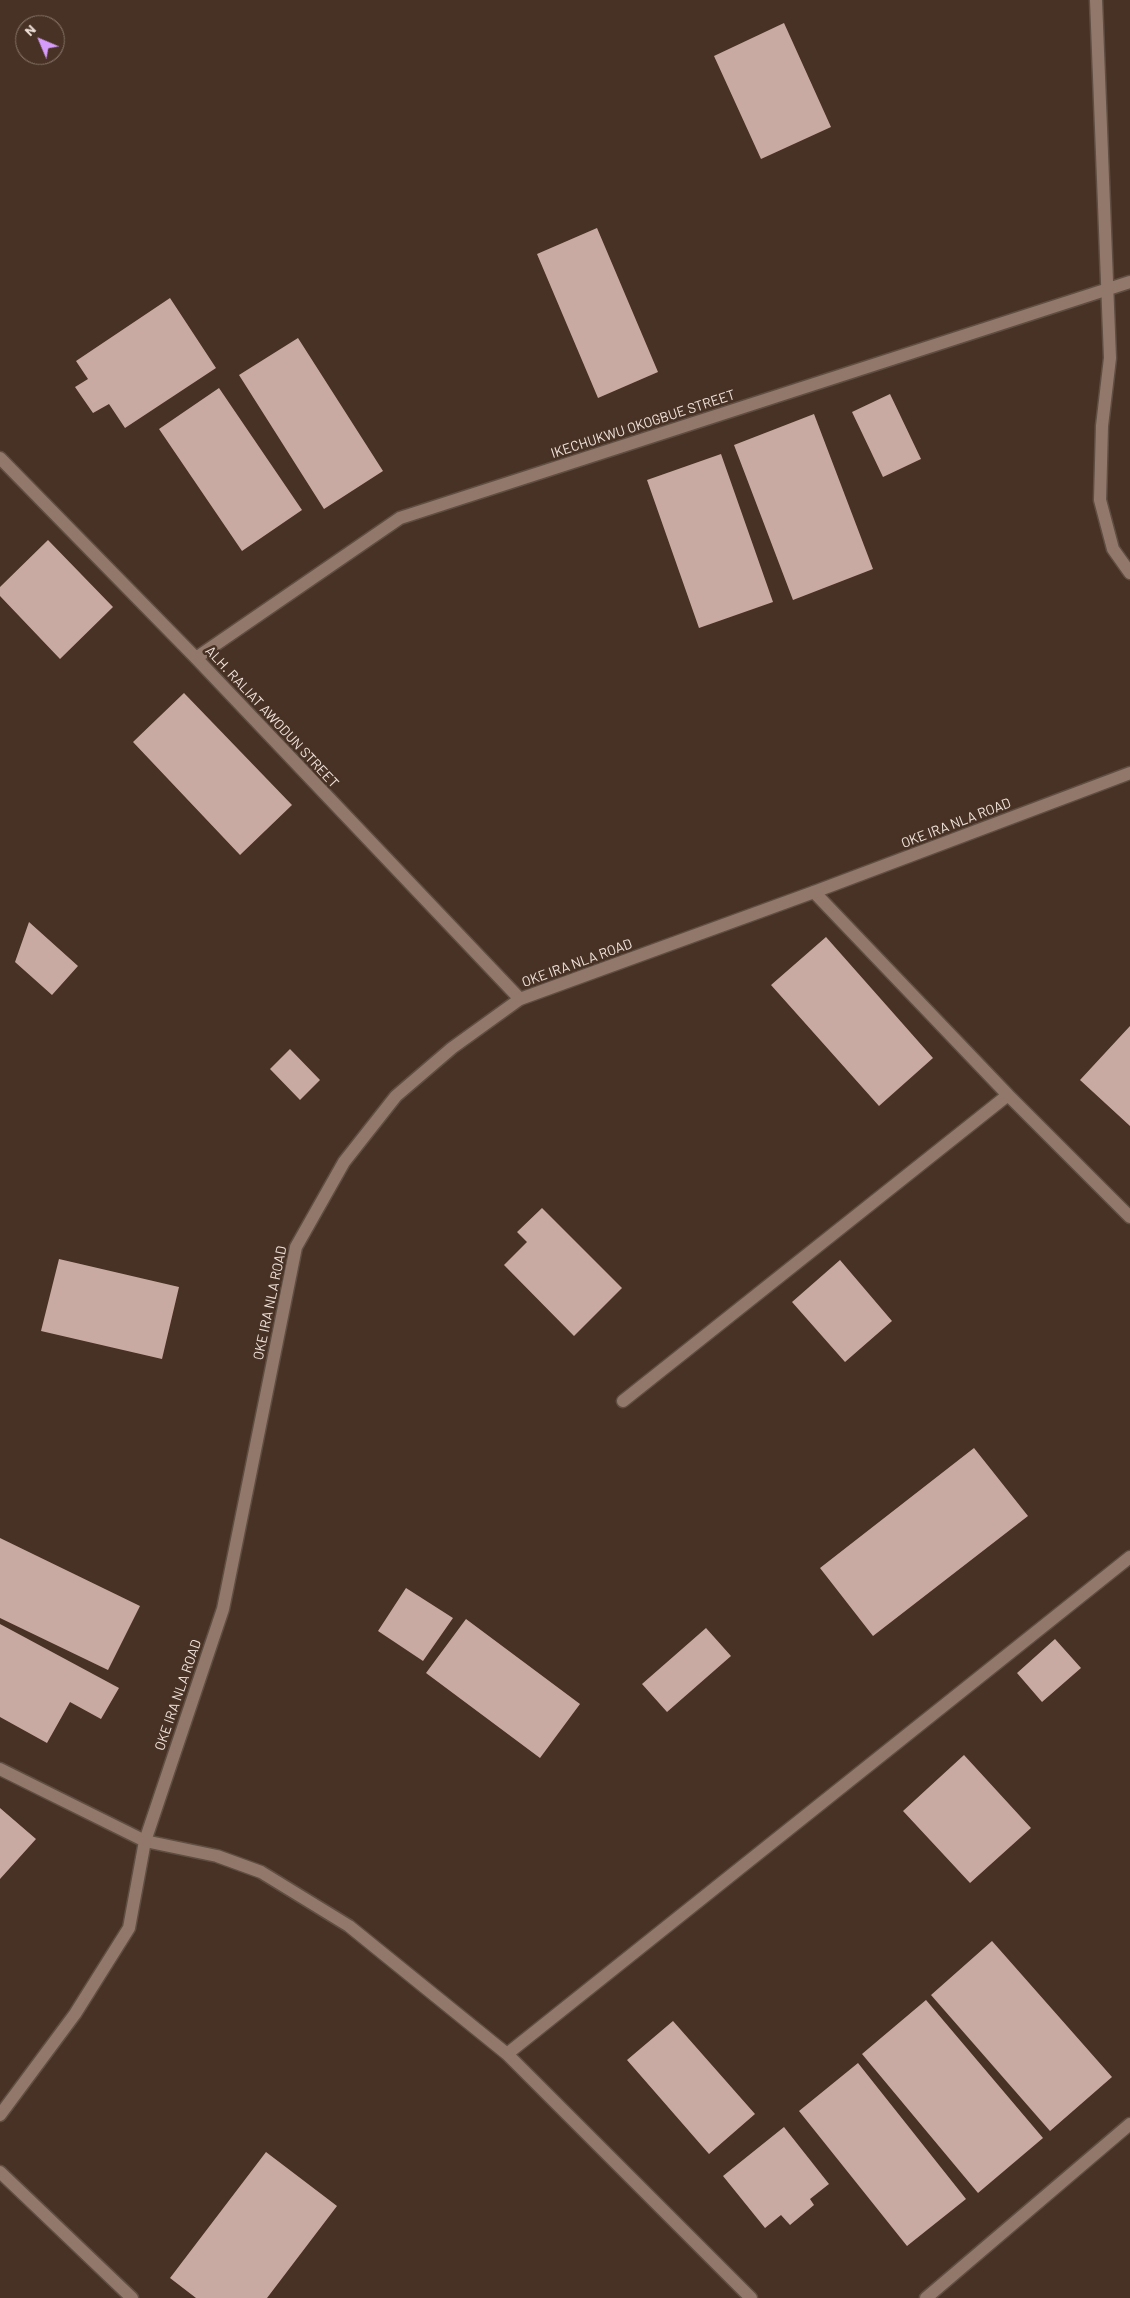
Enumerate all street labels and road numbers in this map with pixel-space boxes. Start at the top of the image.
street label: IKECHUKWU OKOGBUE STREET [549,386,737,462]
street label: ALH. RALIAT AWODUN STREET [202,643,342,791]
street label: OKE IRA NLA ROAD [899,794,1013,852]
street label: OKE IRA NLA ROAD [520,935,634,991]
street label: OKE IRA NLA ROAD [250,1244,290,1362]
street label: OKE IRA NLA ROAD [151,1637,205,1753]

